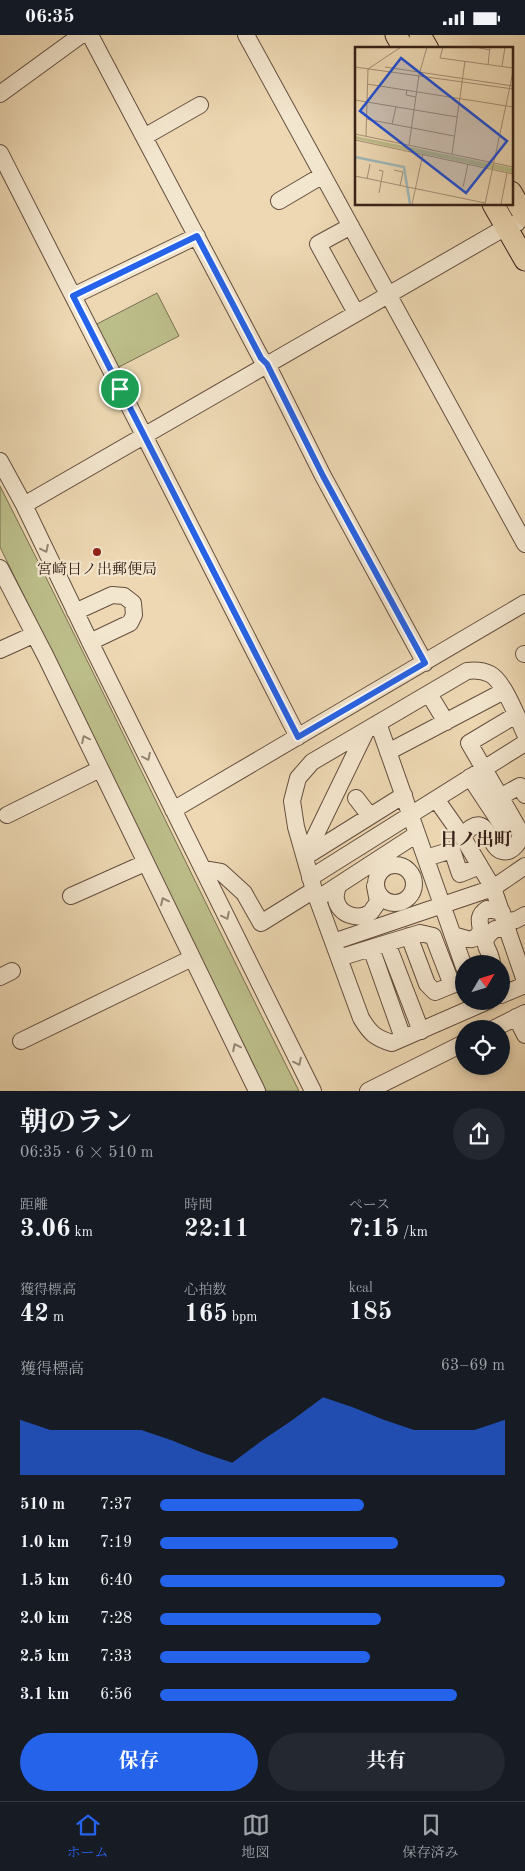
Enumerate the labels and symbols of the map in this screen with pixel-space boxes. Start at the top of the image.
inset map [355,47,512,205]
pin [99,368,141,410]
one-way arrow [39,544,49,553]
marker: 宮崎日ノ出郵便局 [91,546,103,558]
place label: 宮崎日ノ出郵便局 [37,561,157,578]
one-way arrow [82,736,92,745]
one-way arrow [141,752,151,761]
district label: 日ノ出町 [440,830,512,849]
one-way arrow [160,897,170,906]
one-way arrow [220,911,230,920]
north arrow [455,955,510,1010]
one-way arrow [231,1043,242,1052]
one-way arrow [292,1056,302,1065]

